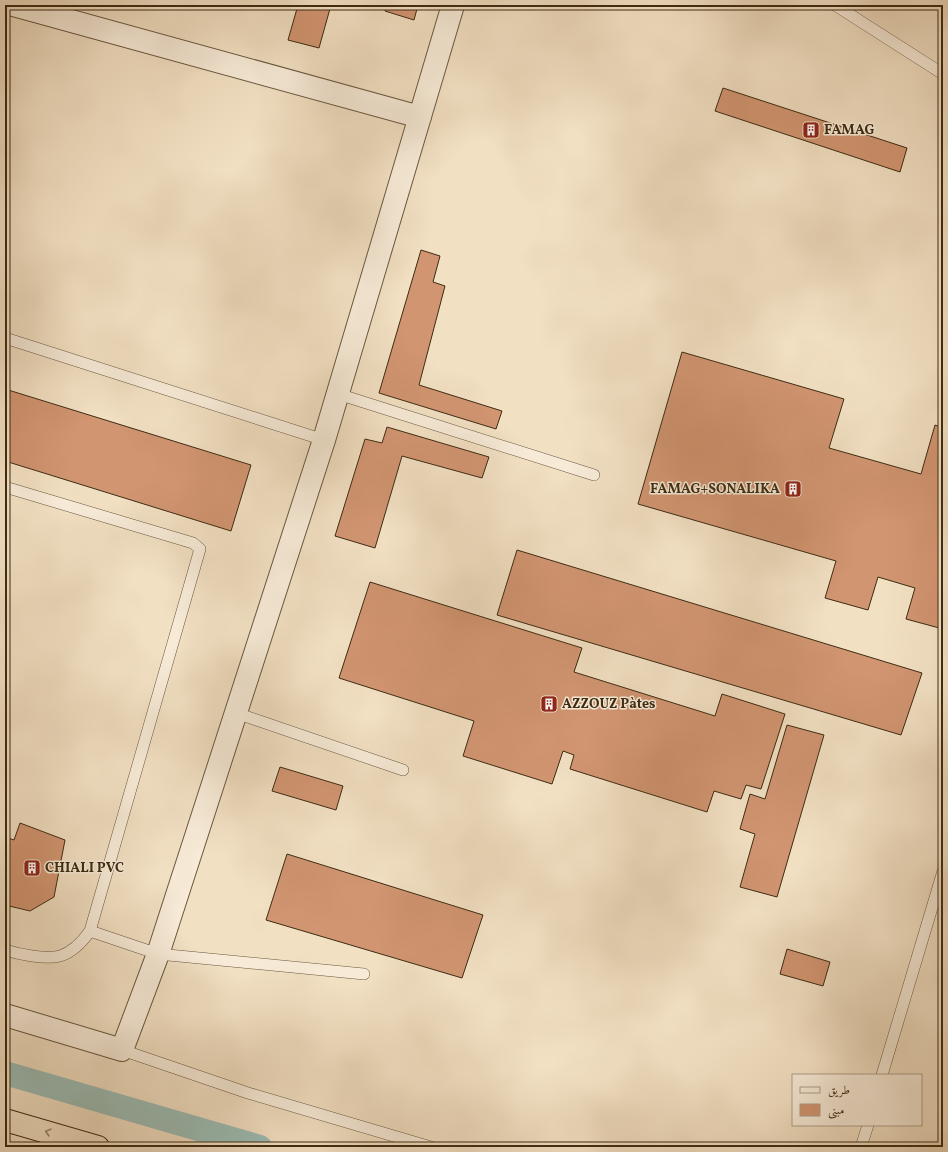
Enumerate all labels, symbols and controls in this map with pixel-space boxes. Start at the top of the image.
building icon: FAMAG [801,120,821,140]
place label: FAMAG [824,121,874,140]
building icon: FAMAG+SONALIKA [783,479,803,499]
place label: FAMAG+SONALIKA [650,480,780,499]
building icon: AZZOUZ Pàtes [539,694,559,714]
place label: AZZOUZ Pàtes [562,695,656,714]
building icon: CHIALI PVC [22,858,42,878]
place label: CHIALI PVC [45,859,124,878]
legend [792,1074,922,1126]
text: طريق [828,1083,850,1099]
text: مبنى [828,1103,844,1119]
one-way arrow [44,1128,51,1137]

